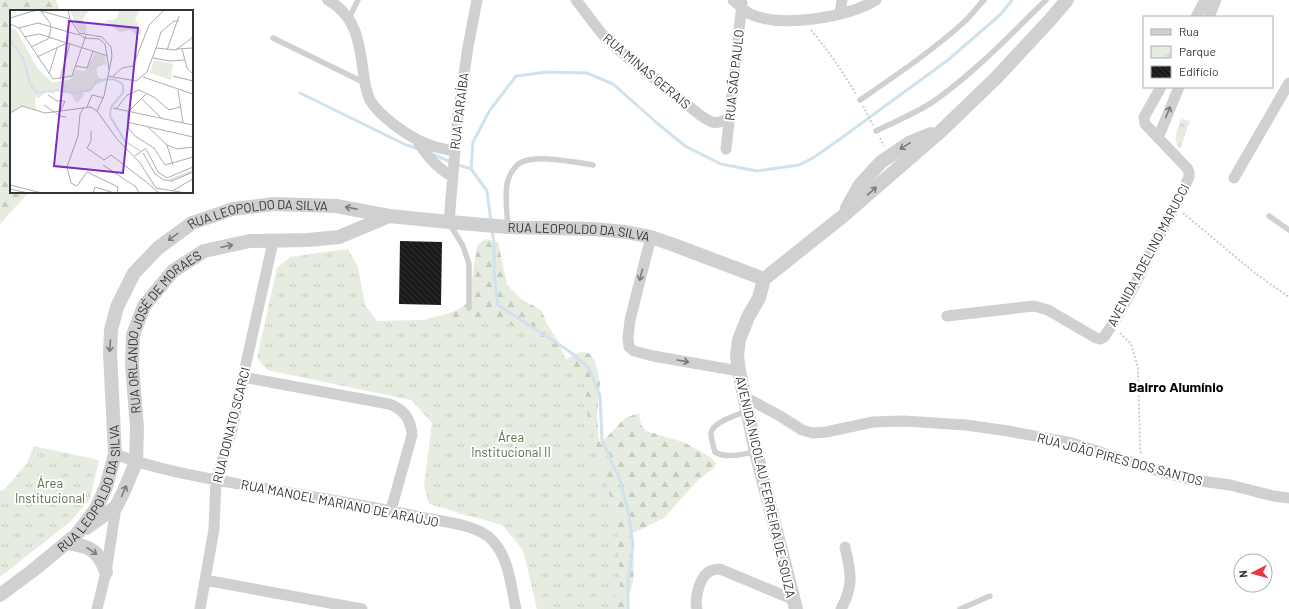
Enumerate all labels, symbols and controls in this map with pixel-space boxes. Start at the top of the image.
inset map [10,10,193,193]
legend [1143,16,1273,88]
text: Rua [1179,24,1199,38]
street label: RUA SÃO PAULO [721,28,747,122]
street label: RUA MINAS GERAIS [600,30,694,112]
text: Parque [1179,44,1216,58]
text: Edifício [1179,64,1219,78]
street label: RUA PARAÍBA [446,71,472,150]
one-way arrow [1165,107,1172,119]
one-way arrow [899,142,911,150]
street label: AVENIDA ADELINO MARUCCI [1103,181,1193,329]
one-way arrow [867,186,878,195]
street label: RUA LEOPOLDO DA SILVA [184,196,328,232]
one-way arrow [345,204,358,212]
street label: RUA LEOPOLDO DA SILVA [508,219,651,245]
one-way arrow [167,233,178,241]
one-way arrow [220,242,233,250]
street label: RUA ORLANDO JOSÉ DE MORAES [124,247,204,414]
one-way arrow [637,268,644,281]
one-way arrow [107,339,114,352]
one-way arrow [676,358,689,366]
street label: RUA DONATO SCARCI [209,365,253,485]
street label: AVENIDA NICOLAU FERREIRA DE SOUZA [733,375,799,599]
district label: Bairro Alumínio [1128,378,1224,395]
street label: RUA LEOPOLDO DA SILVA [54,424,123,555]
park label: Área Institucional II [471,429,551,460]
street label: RUA JOÃO PIRES DOS SANTOS [1036,429,1204,489]
park label: Área Institucional [15,475,85,506]
street label: RUA MANOEL MARIANO DE ARAÚJO [240,476,440,530]
one-way arrow [121,485,128,497]
one-way arrow [86,547,97,555]
north arrow [1233,553,1273,593]
text: N [1236,570,1249,578]

